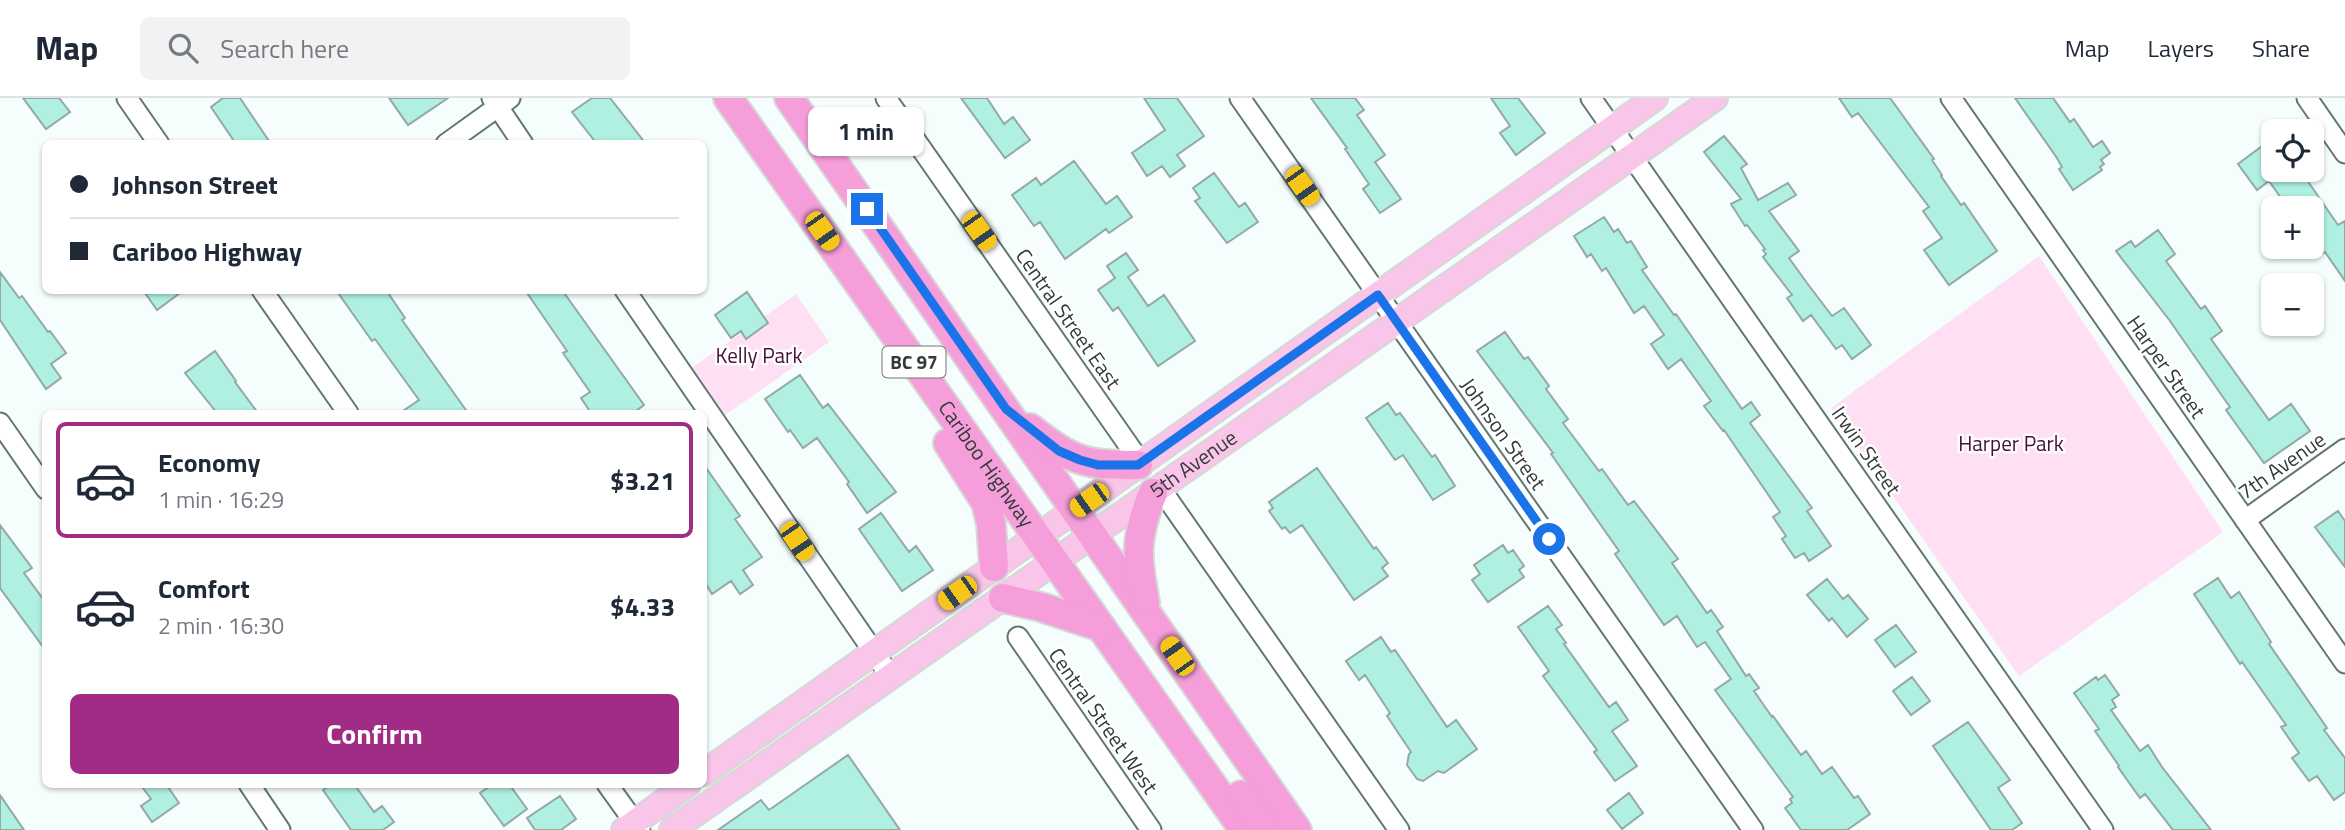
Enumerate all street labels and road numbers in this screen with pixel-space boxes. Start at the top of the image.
street label: Central Street East [1008,241,1130,396]
street label: Harper Street [2119,308,2215,425]
road number: BC 97 [883,346,946,378]
street label: Johnson Street [1453,371,1555,497]
street label: Cariboo Highway [931,393,1043,534]
street label: Irwin Street [1824,399,1910,502]
street label: 5th Avenue [1142,421,1243,505]
street label: 7th Avenue [2231,423,2332,507]
street label: Central Street West [1041,641,1167,801]

